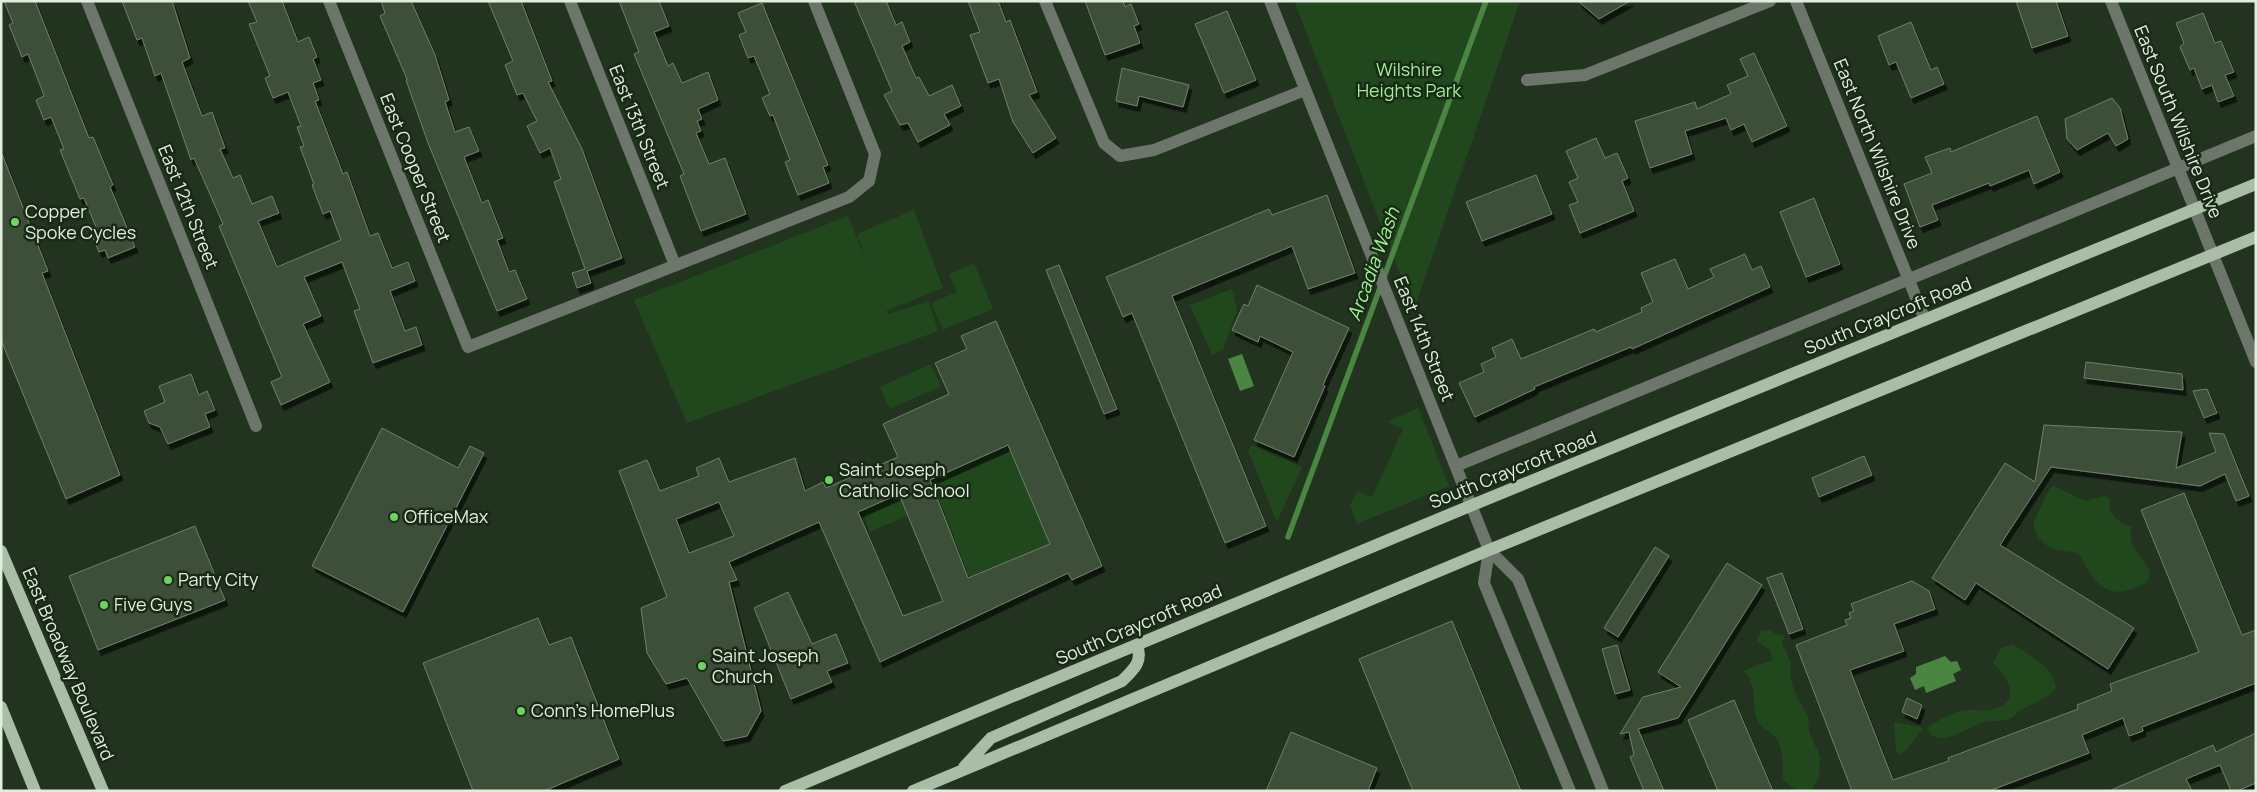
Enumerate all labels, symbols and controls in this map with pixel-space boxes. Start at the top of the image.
street label: East South Wilshire Drive [2129,22,2229,222]
street label: East North Wilshire Drive [1829,55,1927,252]
park label: Wilshire Heights Park [1357,57,1462,102]
street label: East 13th Street [604,61,676,192]
street label: East Cooper Street [375,89,457,246]
street label: East 12th Street [153,141,225,272]
place label: Copper Spoke Cycles [25,199,136,244]
water label: Arcadia Wash [1341,203,1406,324]
marker: Copper Spoke Cycles [9,216,21,228]
street label: South Craycroft Road [1800,271,1975,360]
street label: East 14th Street [1389,273,1461,405]
street label: South Craycroft Road [1425,425,1600,514]
place label: Saint Joseph Catholic School [839,457,970,502]
marker: Saint Joseph Catholic School [823,474,835,486]
place label: OfficeMax [404,504,489,528]
marker: OfficeMax [388,511,400,523]
street label: East Broadway Boulevard [17,563,120,764]
place label: Party City [178,567,259,591]
marker: Party City [162,574,174,586]
street label: South Craycroft Road [1052,578,1225,670]
place label: Five Guys [114,592,193,616]
marker: Five Guys [98,599,110,611]
place label: Saint Joseph Church [712,643,819,688]
marker: Saint Joseph Church [696,660,708,672]
place label: Conn’s HomePlus [531,698,675,722]
marker: Conn’s HomePlus [515,705,527,717]

